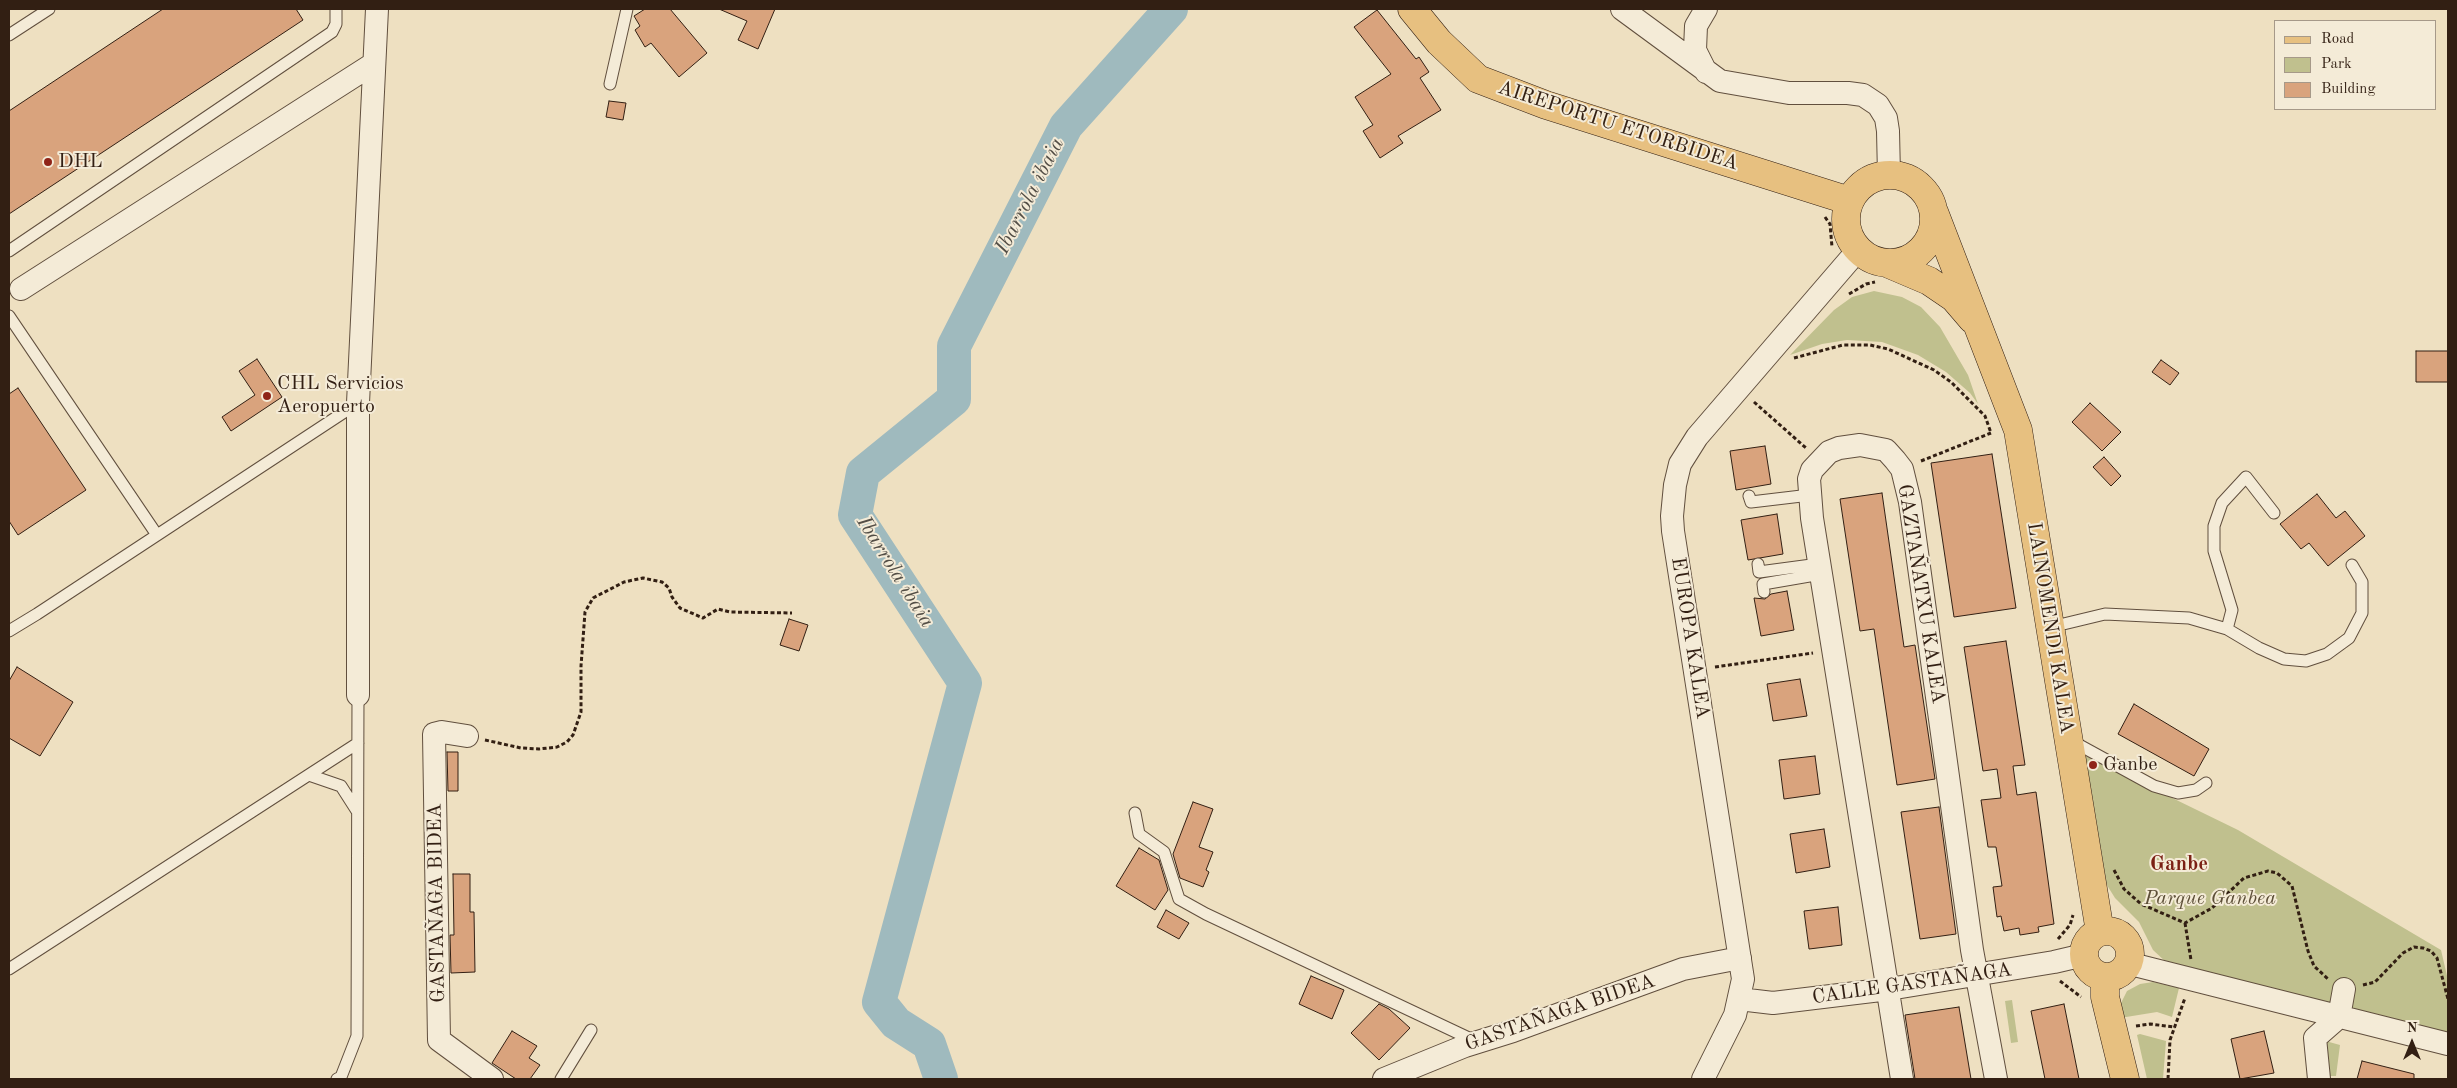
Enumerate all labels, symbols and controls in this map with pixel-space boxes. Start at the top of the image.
legend [2274,20,2437,110]
text: Road [2321,32,2354,47]
text: Park [2321,57,2352,72]
street label: AIREPORTU ETORBIDEA [1495,76,1741,176]
text: Building [2321,82,2376,97]
water label: Ibarrola ibaia [990,134,1070,258]
place label: DHL [58,150,103,174]
marker: DHL [42,156,54,168]
place label: CHL Servicios Aeropuerto [277,372,404,419]
marker: CHL Servicios Aeropuerto [261,390,273,402]
street label: GAZTAÑATXU KALEA [1892,483,1950,705]
water label: Ibarrola ibaia [851,511,939,633]
street label: LAINOMENDI KALEA [2021,520,2079,736]
street label: EUROPA KALEA [1665,555,1715,721]
place label: Ganbe [2103,753,2158,777]
marker: Ganbe [2087,759,2099,771]
street label: GASTAÑAGA BIDEA [423,803,451,1003]
district label: Ganbe [2150,851,2208,877]
park label: Parque Ganbea [2144,887,2276,911]
street label: CALLE GASTAÑAGA [1811,958,2013,1010]
street label: GASTAÑAGA BIDEA [1462,969,1658,1057]
north arrow [2387,1018,2437,1068]
text: N [2407,1021,2417,1035]

